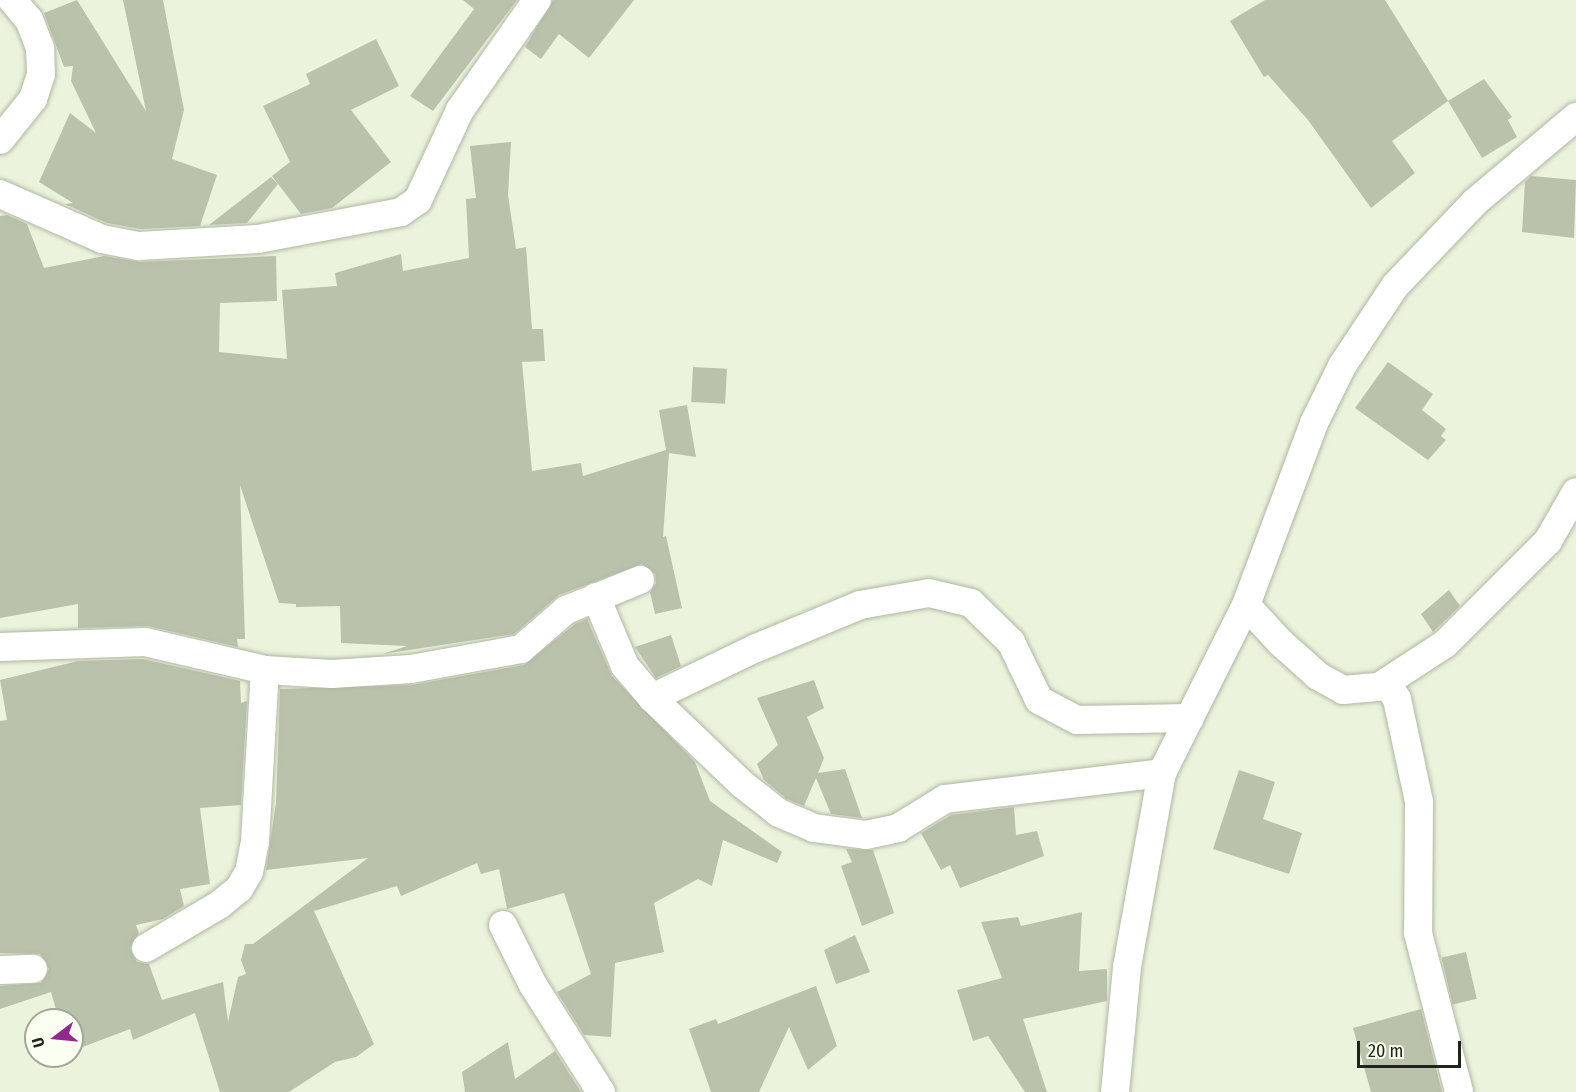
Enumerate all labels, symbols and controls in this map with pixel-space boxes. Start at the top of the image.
north arrow [24,1008,84,1068]
scale bar [1360,1029,1464,1067]
text: U [28,1035,49,1050]
text: 20 m [1368,1040,1403,1062]

